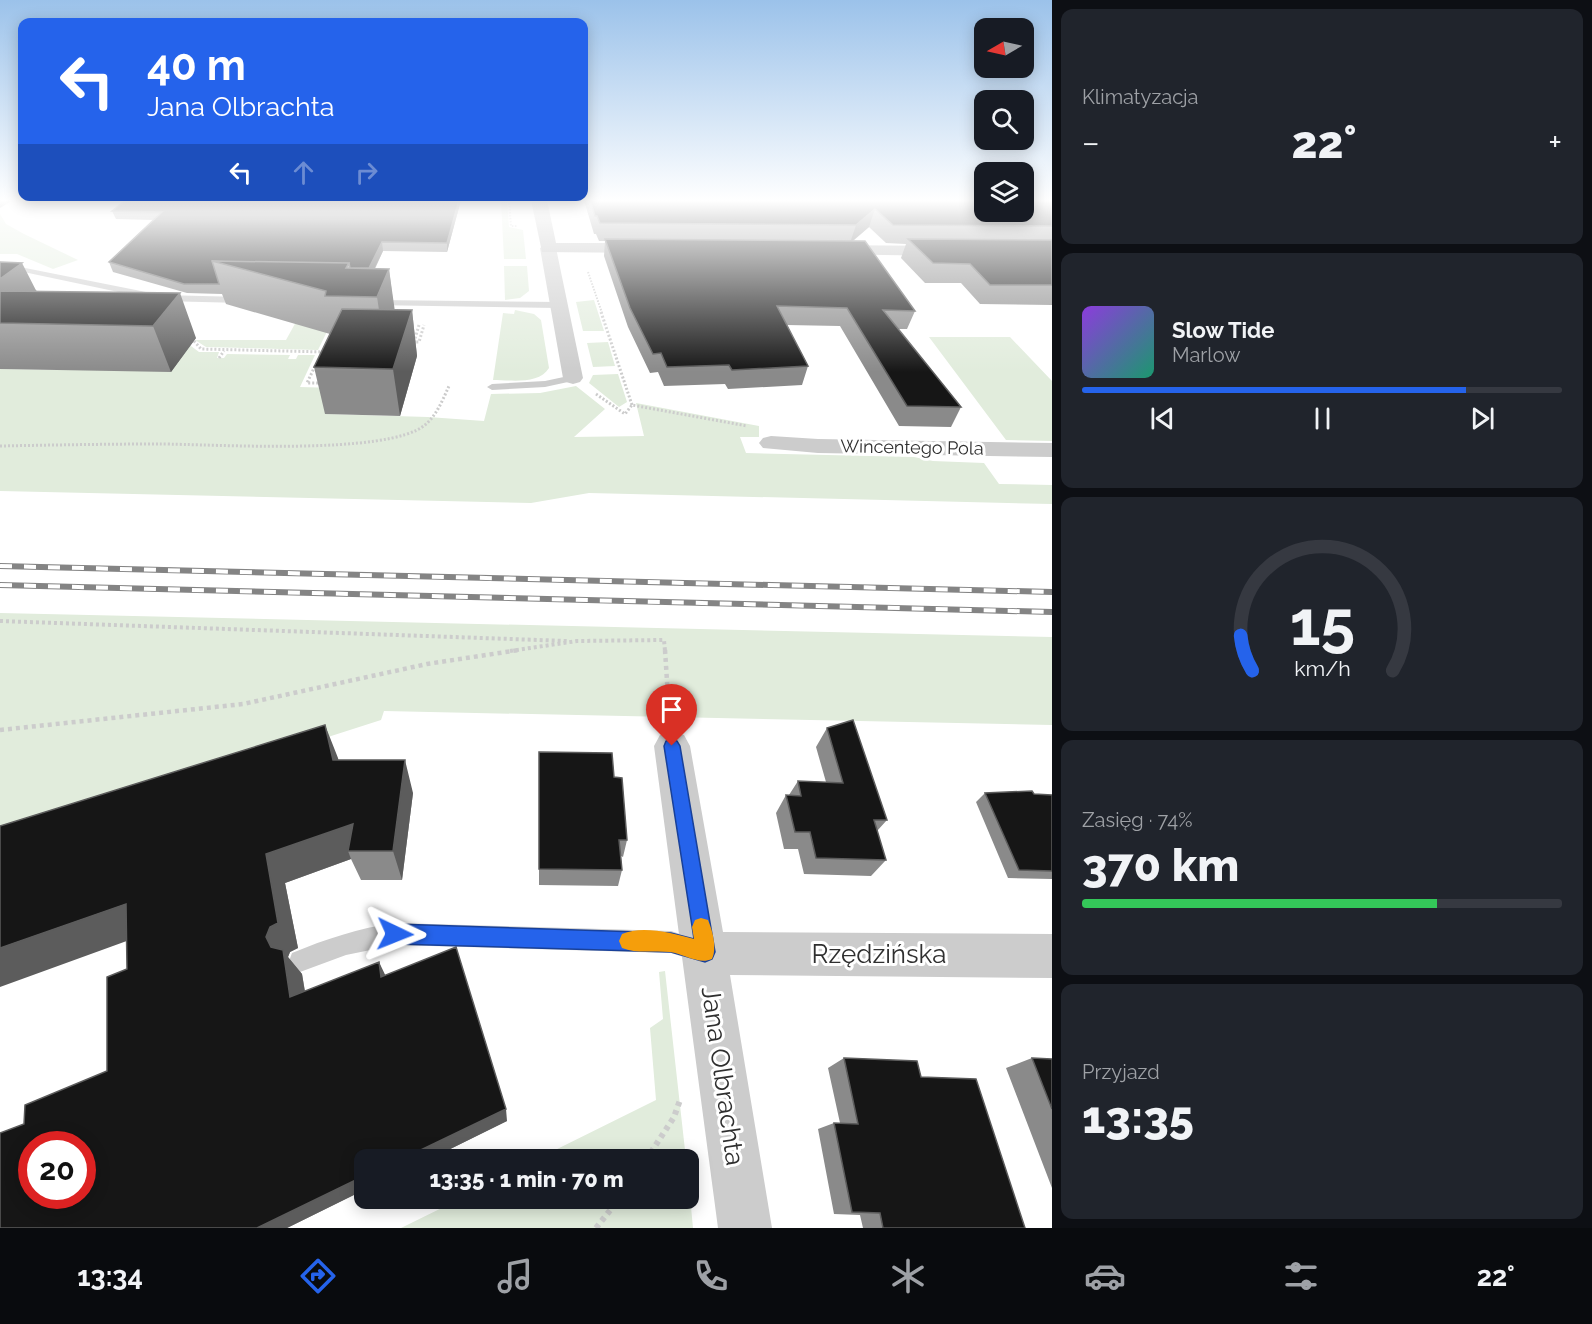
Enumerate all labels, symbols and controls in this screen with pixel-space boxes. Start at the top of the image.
north arrow [974,18,1034,78]
map controls [974,18,1034,222]
text: 40 m [147,41,246,90]
icon: left [48,42,126,120]
text: Klimatyzacja [1082,85,1199,109]
button: search [974,90,1034,150]
text: Jana Olbrachta [147,91,334,122]
text: 22° [1291,116,1357,169]
text: − [1082,123,1100,162]
text: + [1548,123,1562,162]
icon: left [224,156,257,189]
icon: ahead [287,156,320,189]
icon: right [350,156,383,189]
button: layers [974,162,1034,222]
text: Slow Tide [1172,317,1274,343]
text: Marlow [1172,343,1241,367]
icon: previous [1146,402,1179,435]
icon: pause [1306,402,1339,435]
icon: next [1466,402,1499,435]
street label: Wincentego Pola [840,435,984,459]
text: 15 [1289,586,1355,660]
text: km/h [1294,656,1350,681]
pin [646,684,697,746]
icon: arrive [655,693,688,726]
text: Zasięg · 74% [1082,808,1192,832]
text: 370 km [1082,839,1239,892]
position arrow [363,902,427,966]
street label: Rzędzińska [812,939,947,969]
street label: Jana Olbrachta [696,985,750,1167]
text: Przyjazd [1082,1060,1160,1084]
text: 13:35 [1082,1091,1194,1144]
speed limit sign: 20 [18,1131,96,1209]
text: 13:35 · 1 min · 70 m [429,1166,624,1192]
icon: directions [297,1255,339,1297]
icon: music [494,1255,536,1297]
icon: phone [690,1255,732,1297]
icon: climate [887,1255,929,1297]
icon: car [1084,1255,1126,1297]
icon: filters [1280,1255,1322,1297]
text: 13:34 [77,1261,143,1292]
text: 22° [1477,1261,1515,1292]

